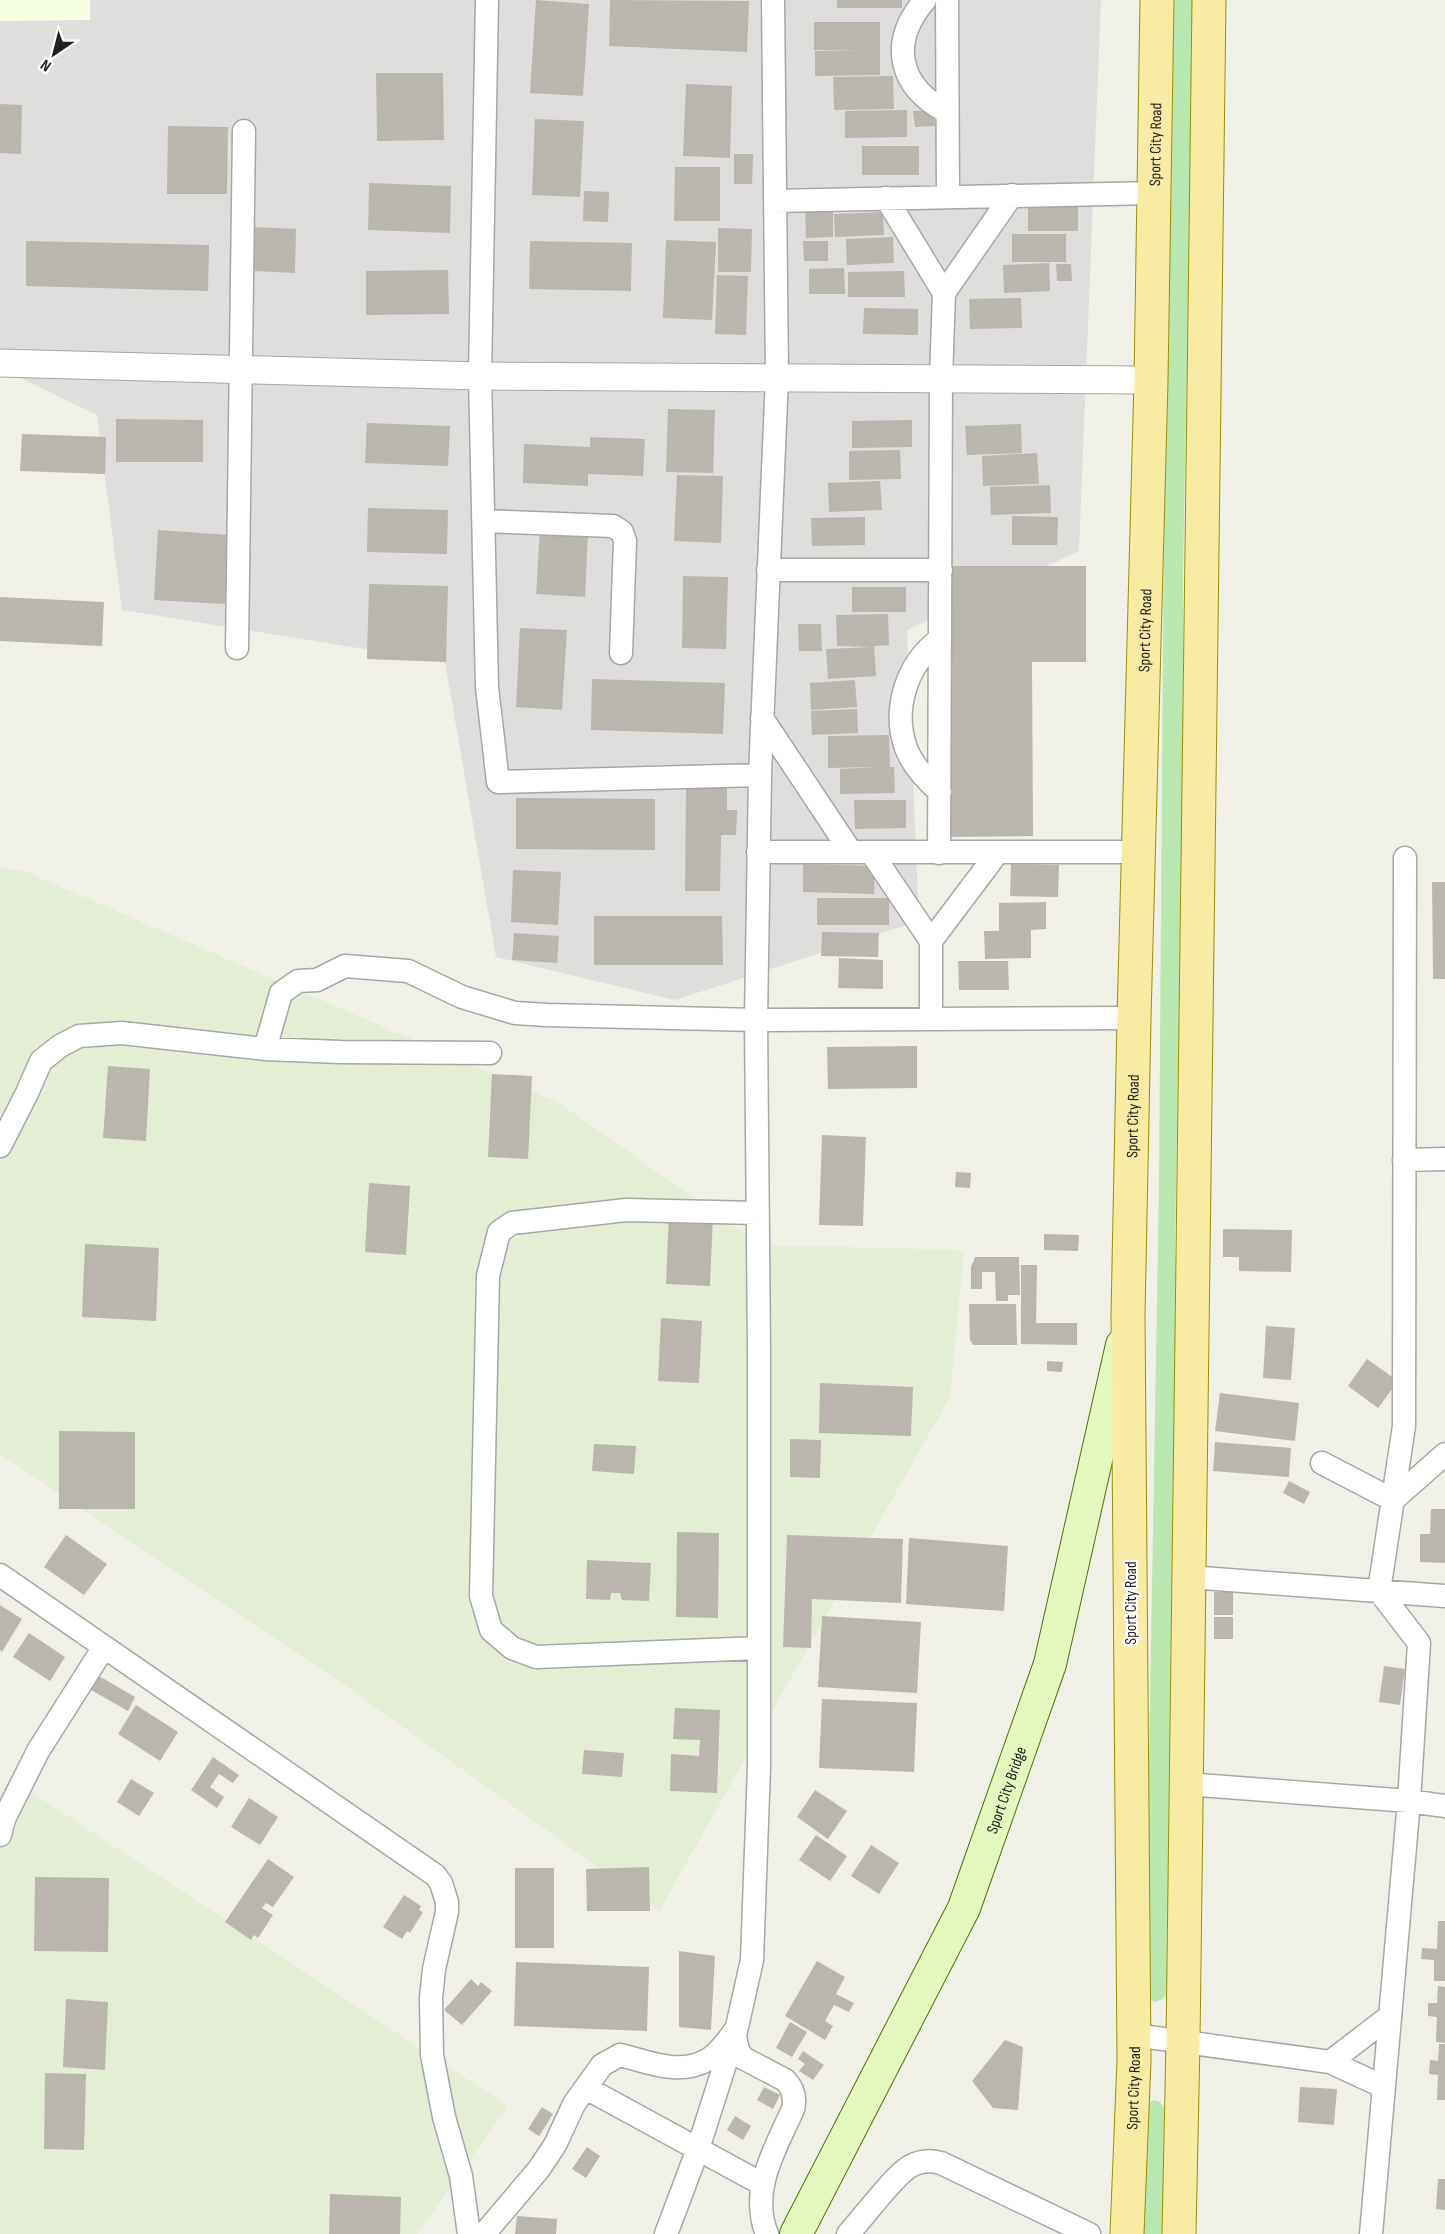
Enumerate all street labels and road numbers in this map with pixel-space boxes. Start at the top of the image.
street label: Sport City Road [1146,103,1166,186]
street label: Sport City Road [1135,588,1156,672]
street label: Sport City Road [1123,1074,1144,1158]
street label: Sport City Road [1122,1561,1141,1645]
street label: Sport City Bridge [983,1744,1031,1836]
street label: Sport City Road [1123,2046,1145,2130]

